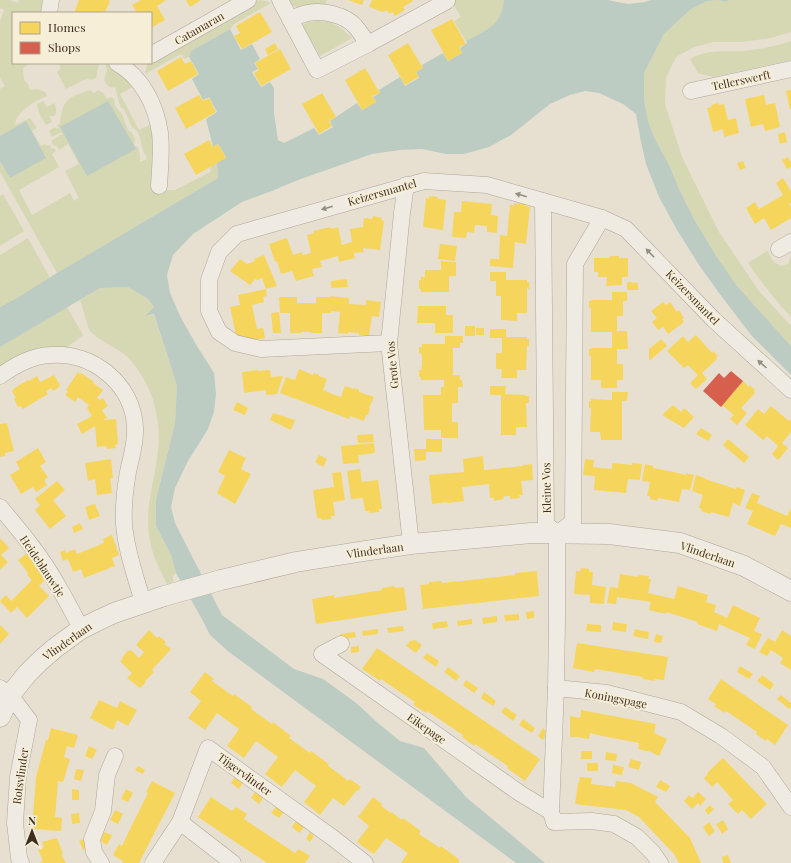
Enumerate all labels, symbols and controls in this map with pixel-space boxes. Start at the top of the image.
street label: Catamaran [172,8,227,48]
legend [12,12,152,64]
text: Homes [48,19,86,35]
text: Shops [48,39,80,55]
street label: Tellerswerft [710,66,772,94]
street label: Keizersmantel [346,175,418,209]
one-way arrow [515,192,527,198]
one-way arrow [321,205,333,211]
one-way arrow [645,248,654,258]
street label: Keizersmantel [663,266,723,328]
street label: Grote Vos [382,341,402,389]
one-way arrow [757,359,767,369]
street label: Kleine Vos [538,462,554,514]
street label: Heideblauwtje [17,532,69,600]
street label: Vlinderlaan [678,537,738,571]
street label: Vlinderlaan [345,539,405,562]
street label: Vlinderlaan [38,618,95,664]
street label: Koningspage [584,685,649,711]
street label: Eikepage [405,709,450,747]
street label: Rotsvlinder [9,747,31,805]
street label: Tijgervlinder [215,749,275,799]
north arrow [12,811,52,851]
text: N [28,813,36,828]

